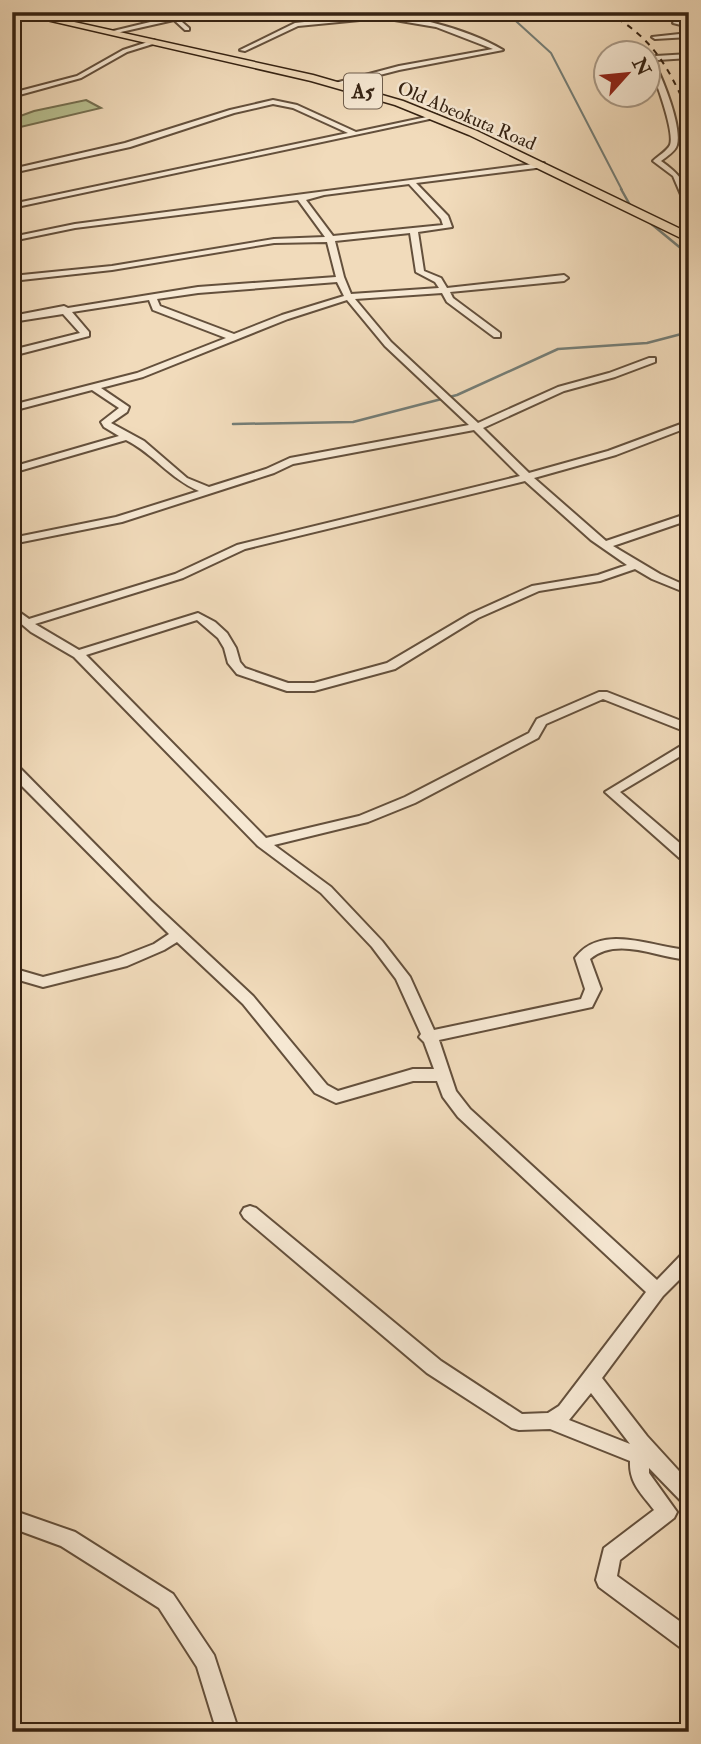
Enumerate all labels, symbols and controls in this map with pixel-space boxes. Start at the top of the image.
north arrow [592,38,662,108]
text: N [626,53,656,81]
road number: A5 [344,74,382,108]
street label: Old Abeokuta Road [394,76,540,156]

